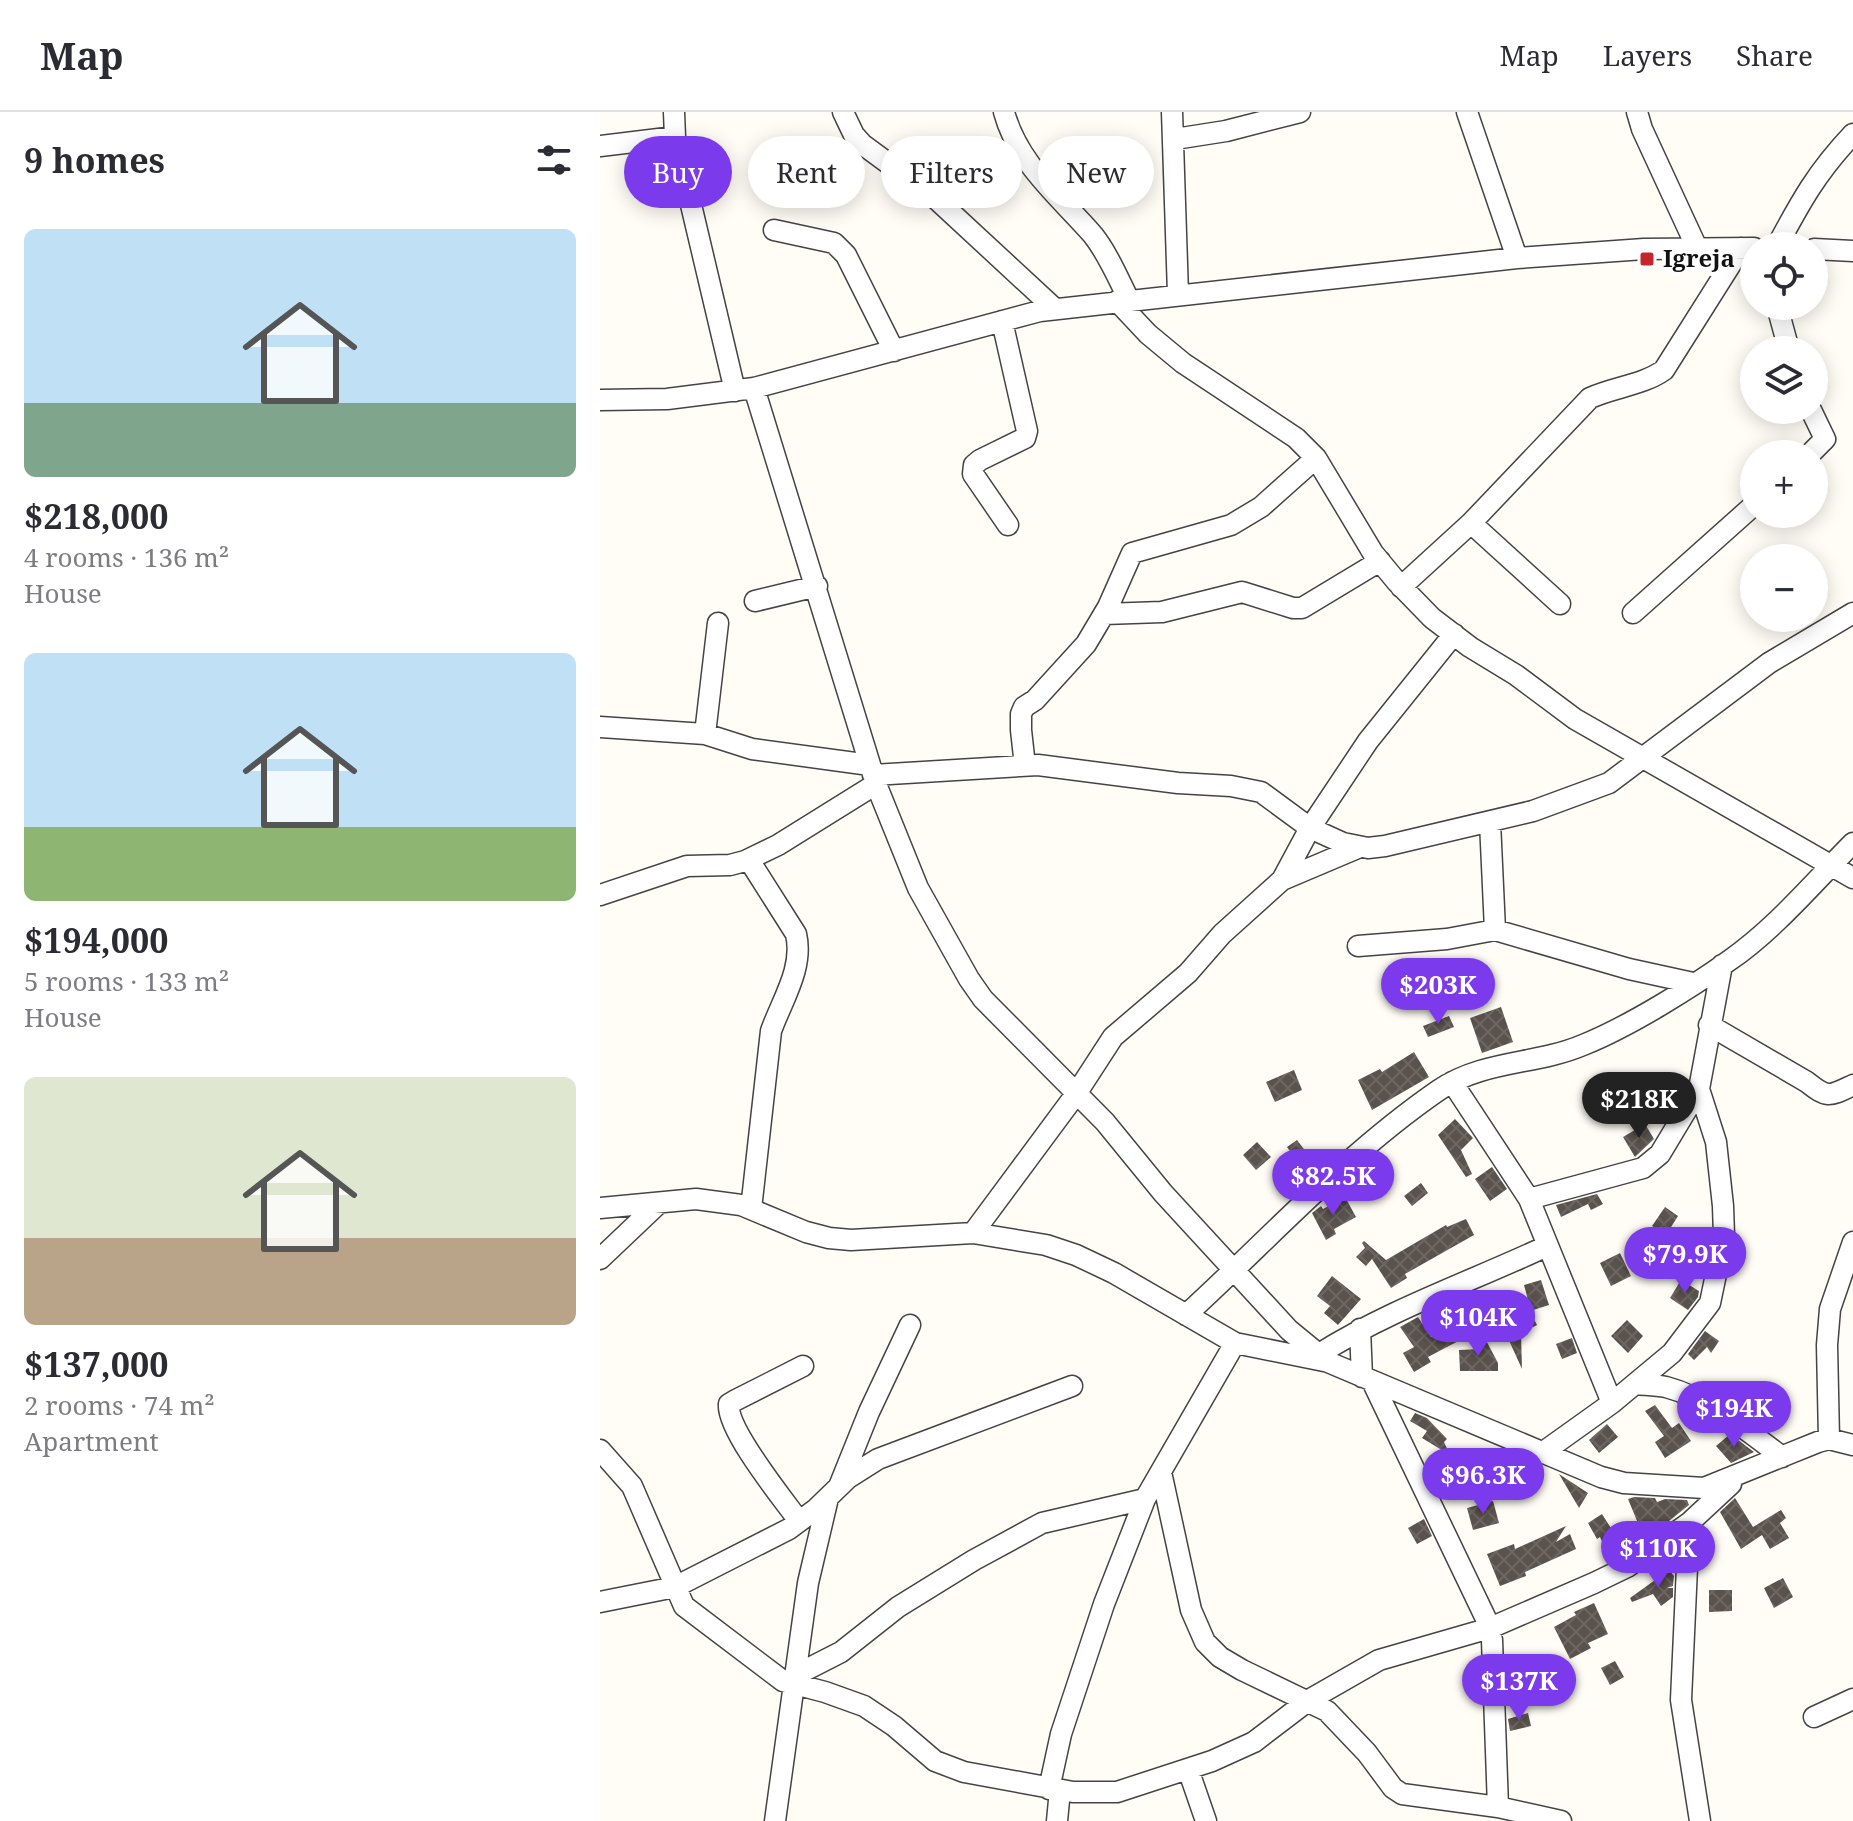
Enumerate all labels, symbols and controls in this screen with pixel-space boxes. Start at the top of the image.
text: Map [40,29,124,81]
text: Map [1500,36,1559,74]
text: Layers [1603,36,1692,74]
text: Share [1736,36,1813,74]
chip: Buy [624,136,732,208]
chip: Rent [748,136,865,208]
chip: Filters [881,136,1022,208]
chip: New [1038,136,1154,208]
text: 9 homes [24,137,165,183]
icon: filters [532,138,576,182]
map controls [1740,232,1828,632]
button: locate [1740,232,1828,320]
place label: Igreja [1663,241,1735,274]
marker: Igreja [1638,250,1656,268]
icon: home [228,281,372,425]
button: layers [1740,336,1828,424]
button: + [1740,440,1828,528]
text: $218,000 [24,493,168,539]
text: 4 rooms · 136 m² [24,539,229,575]
button: − [1740,544,1828,632]
text: House [24,575,102,611]
icon: home [228,705,372,849]
text: $194,000 [24,917,168,963]
pin: $203K [1382,958,1494,1026]
text: 5 rooms · 133 m² [24,963,229,999]
text: $203K [1399,966,1477,1002]
text: House [24,999,102,1035]
pin: $218K [1583,1072,1695,1140]
text: $218K [1600,1080,1678,1116]
icon: home [228,1129,372,1273]
pin: $82.5K [1268,1149,1398,1217]
text: $82.5K [1290,1157,1376,1193]
pin: $79.9K [1620,1227,1750,1295]
text: $79.9K [1642,1235,1728,1271]
pin: $104K [1422,1290,1534,1358]
text: $104K [1439,1298,1517,1334]
text: $137,000 [24,1341,168,1387]
pin: $194K [1678,1381,1790,1449]
text: 2 rooms · 74 m² [24,1387,215,1423]
text: $194K [1695,1389,1773,1425]
text: Apartment [24,1423,159,1459]
pin: $96.3K [1418,1448,1548,1516]
text: $96.3K [1440,1456,1526,1492]
pin: $110K [1602,1521,1714,1589]
text: $110K [1619,1529,1697,1565]
pin: $137K [1463,1654,1575,1722]
text: $137K [1480,1662,1558,1698]

